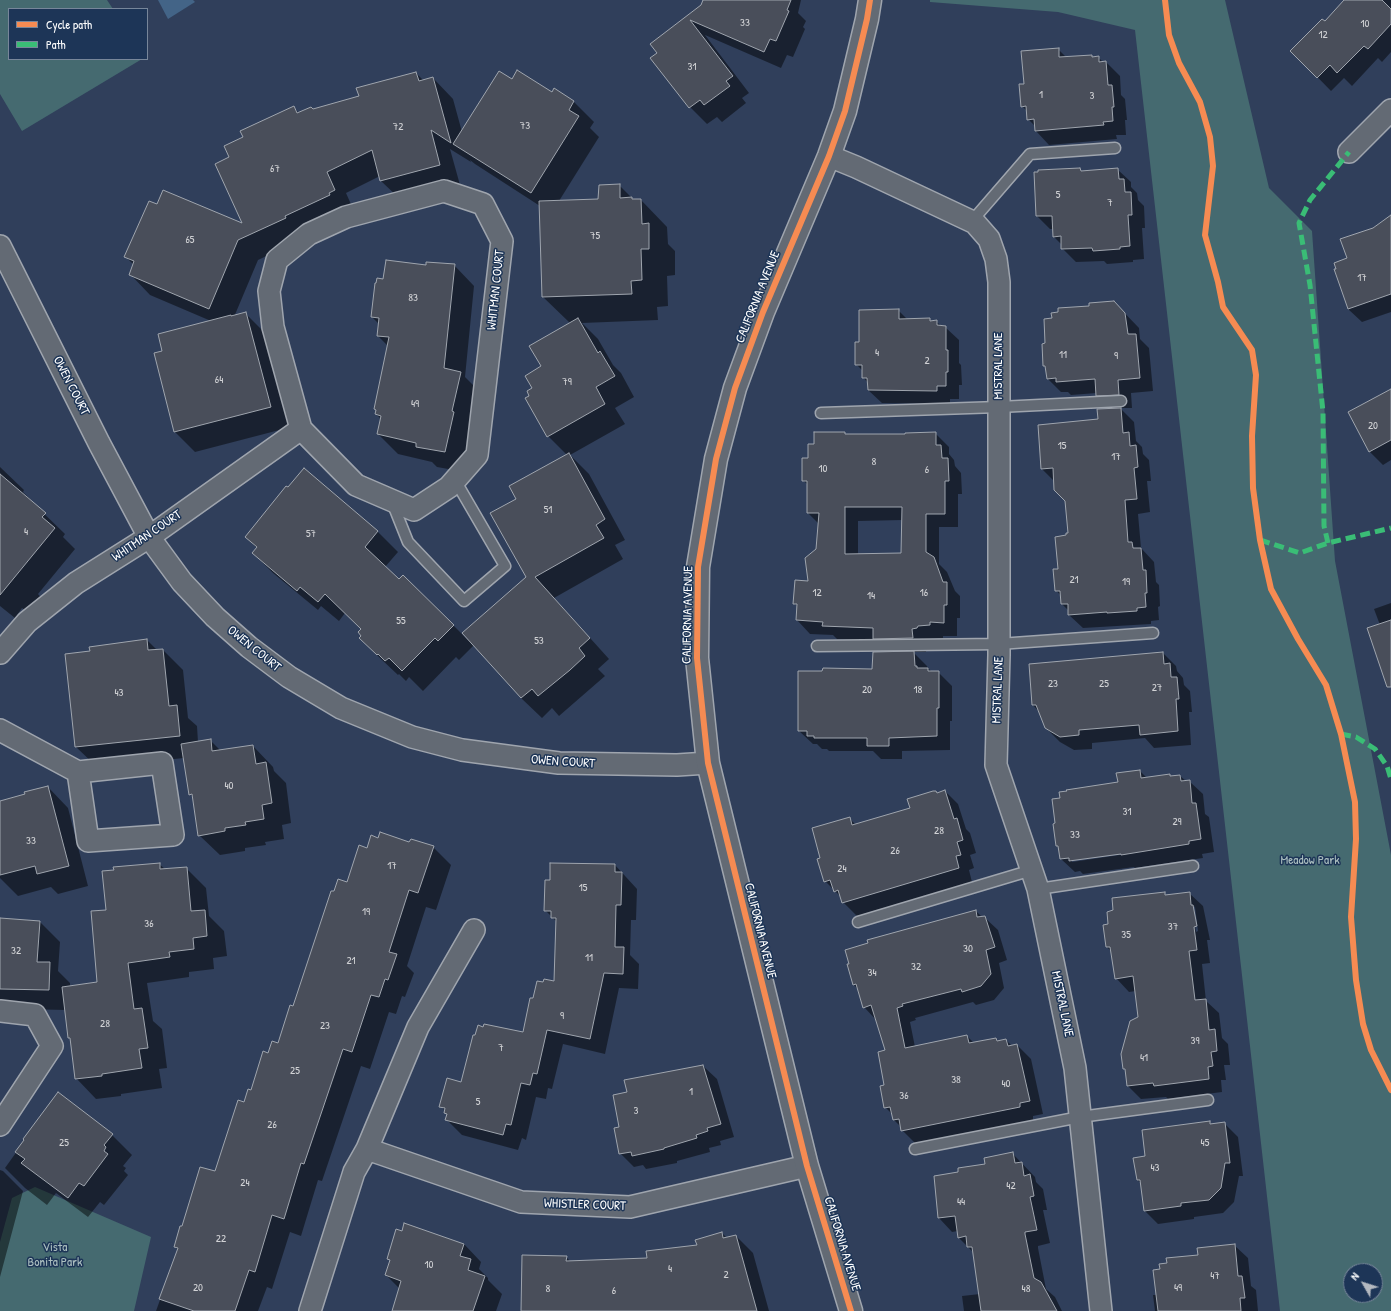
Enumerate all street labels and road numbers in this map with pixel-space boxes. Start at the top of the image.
street label: WHITMAN COURT [484,249,508,331]
street label: CALIFORNIA AVENUE [732,249,784,345]
street label: MISTRAL LANE [991,333,1007,399]
street label: OWEN COURT [49,354,93,418]
street label: WHITMAN COURT [109,507,185,565]
street label: CALIFORNIA AVENUE [679,566,697,664]
street label: OWEN COURT [224,623,284,675]
street label: MISTRAL LANE [989,656,1007,724]
street label: OWEN COURT [530,752,596,772]
street label: CALIFORNIA AVENUE [741,882,779,980]
street label: MISTRAL LANE [1047,970,1077,1038]
street label: CALIFORNIA AVENUE [820,1195,864,1293]
street label: WHISTLER COURT [544,1196,626,1214]

